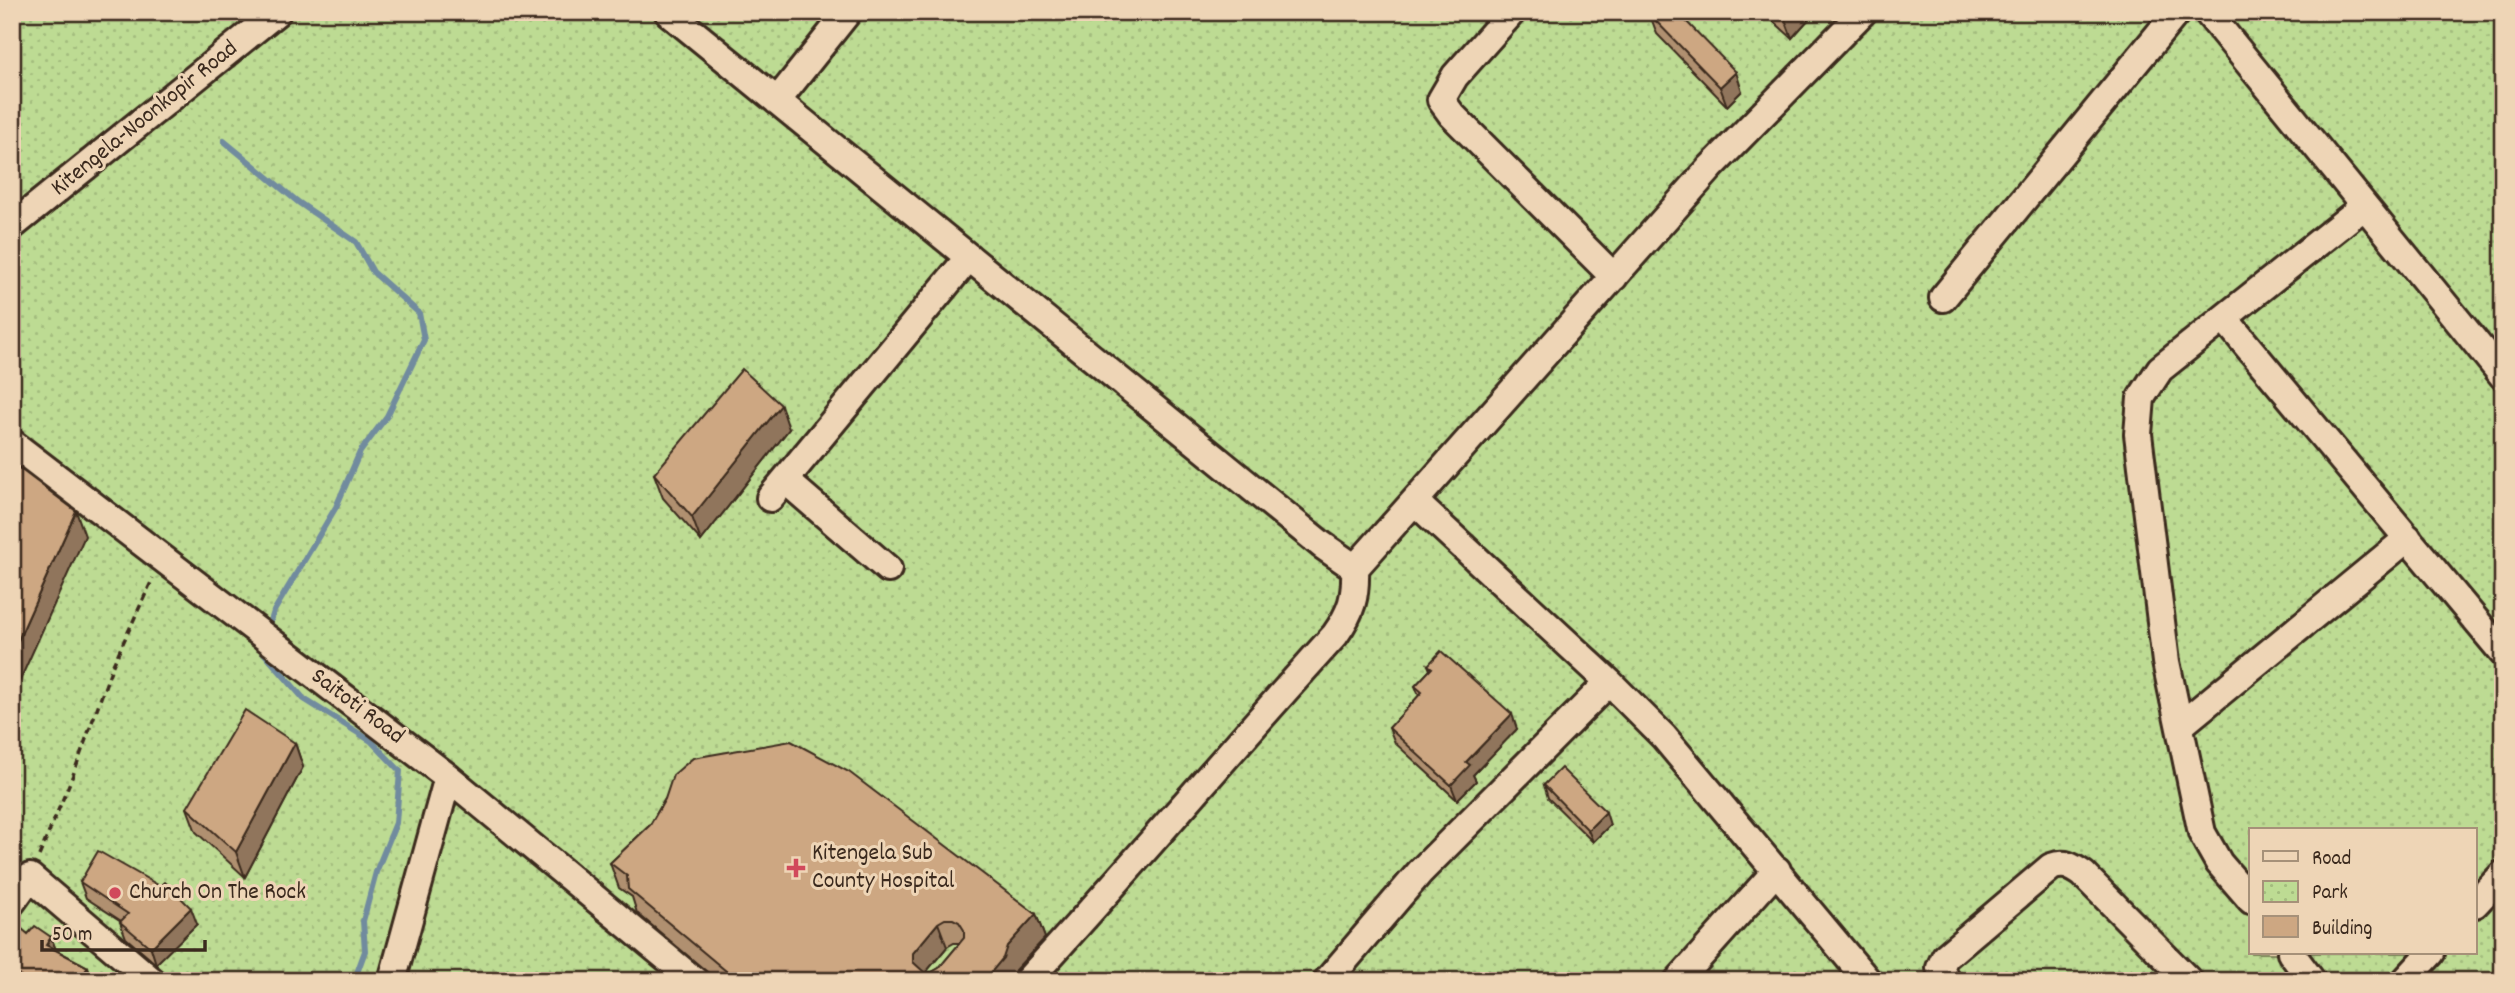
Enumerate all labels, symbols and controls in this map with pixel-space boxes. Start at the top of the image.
street label: Kitengela-Noonkopir Road [44,33,246,205]
street label: Saitoti Road [303,661,411,753]
legend [2249,828,2476,954]
place label: Kitengela Sub County Hospital [812,837,955,899]
text: Road [2312,845,2351,875]
marker: Kitengela Sub County Hospital [786,858,806,878]
place label: Church On The Rock [129,876,306,910]
text: Park [2312,879,2348,909]
marker: Church On The Rock [107,885,123,901]
scale bar [42,909,205,953]
text: Building [2312,915,2372,945]
text: 50 m [52,921,92,951]

